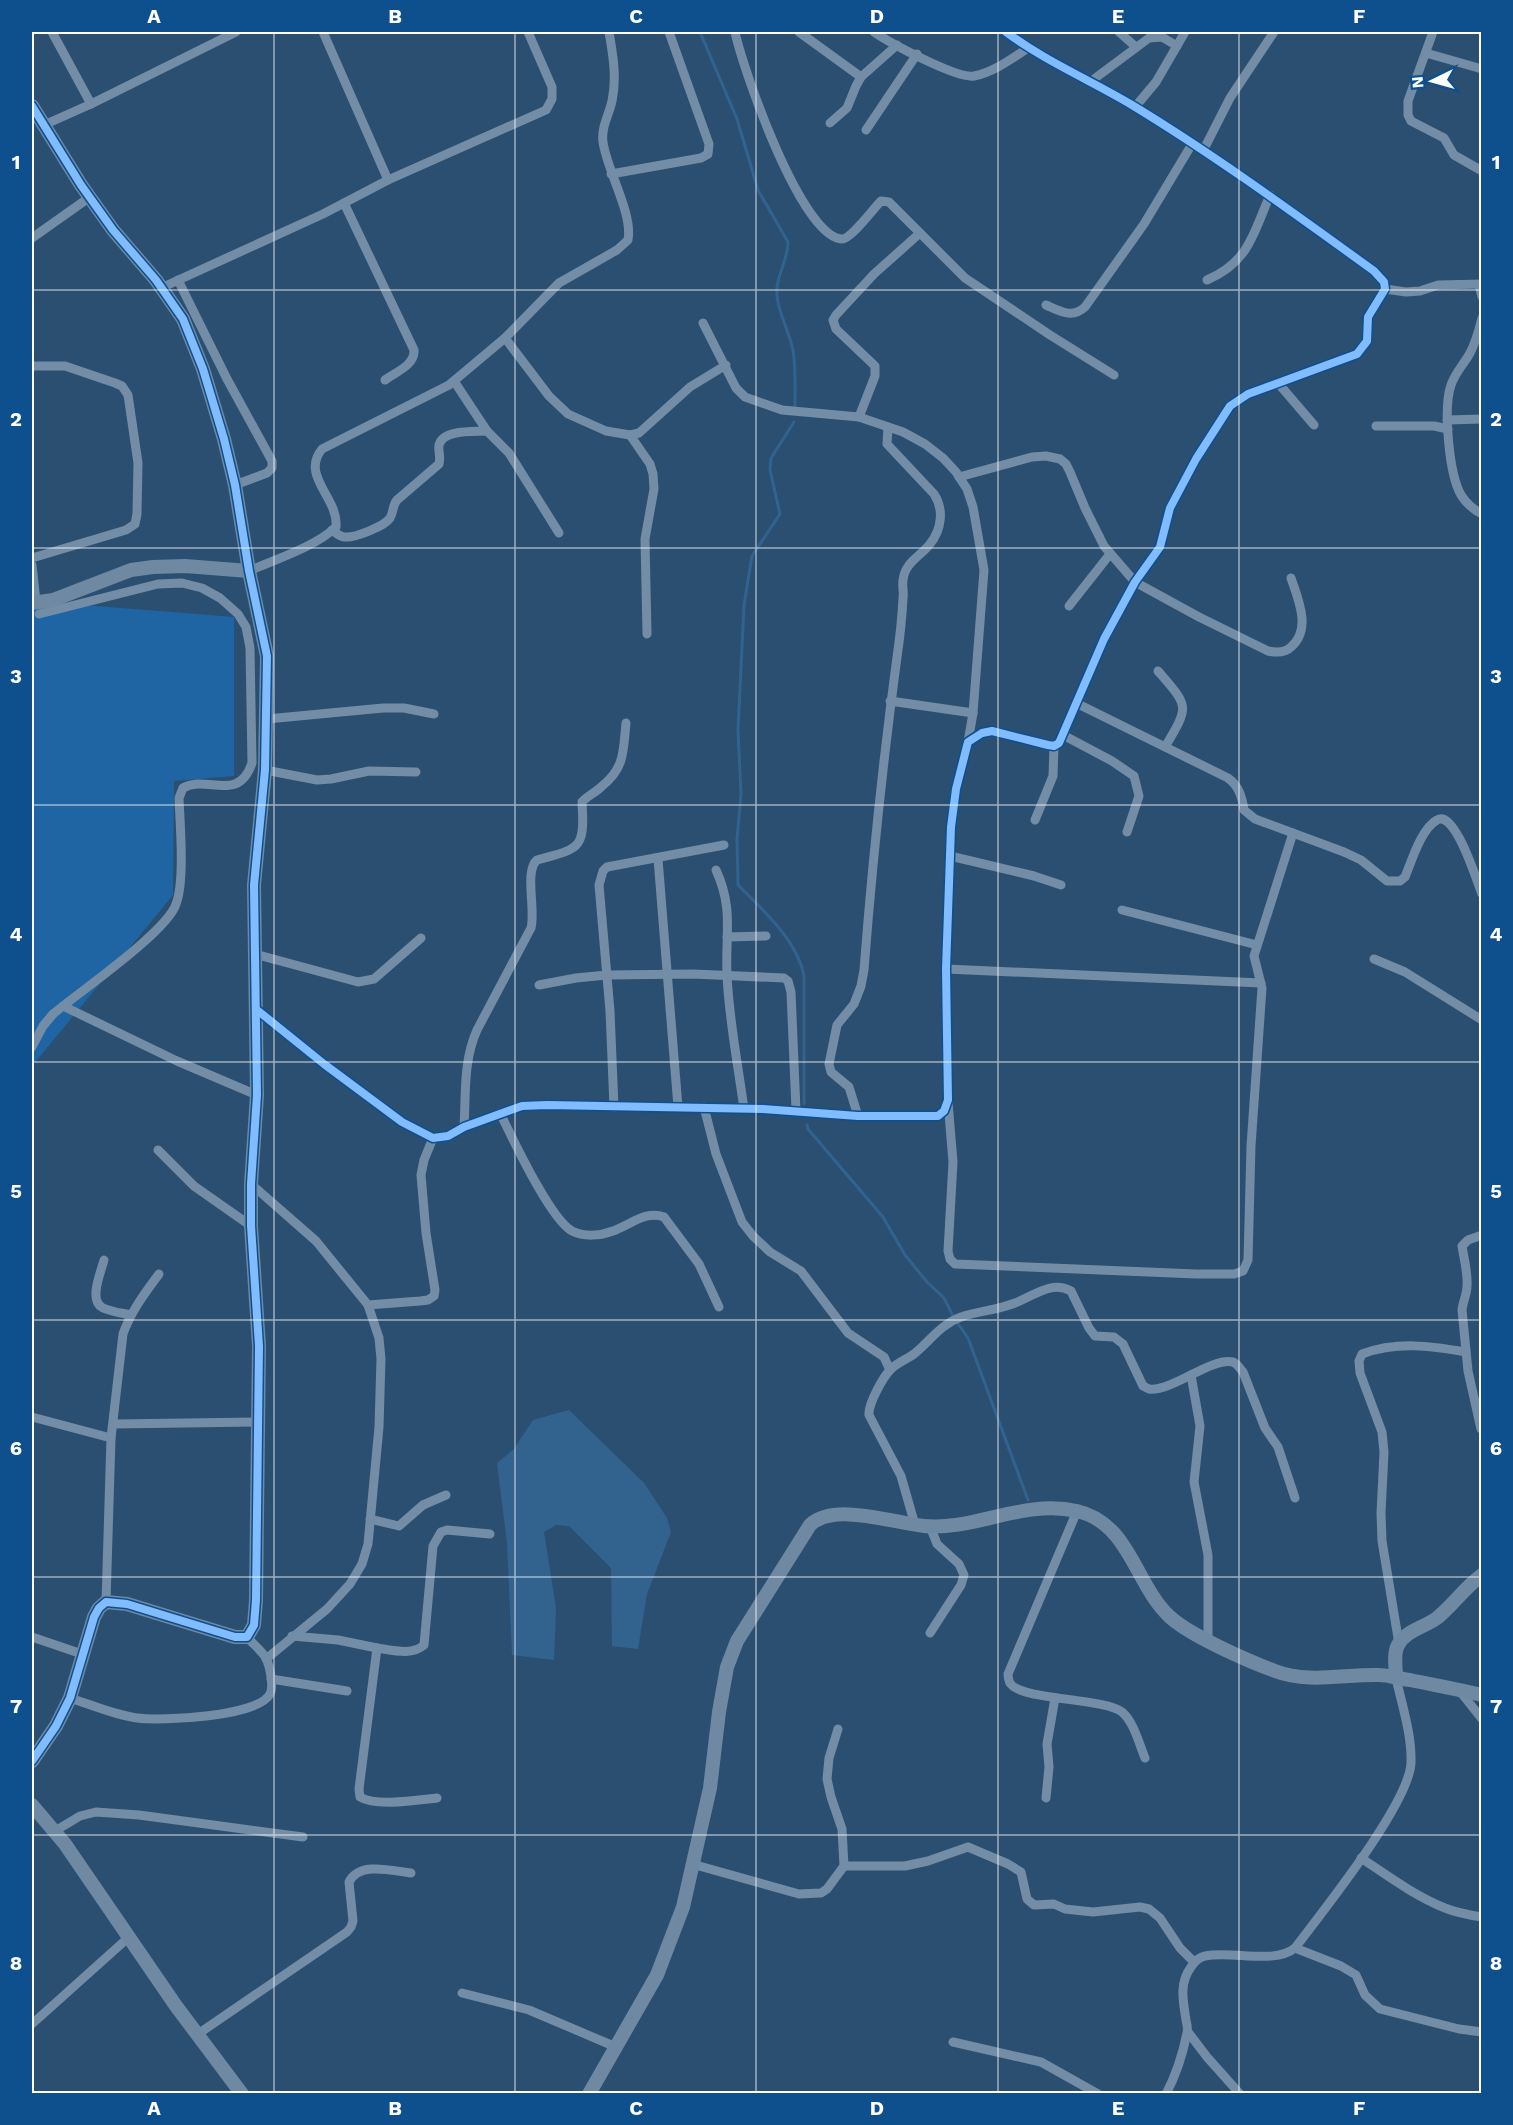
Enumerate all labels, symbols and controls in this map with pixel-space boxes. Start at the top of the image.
text: A [147,4,161,28]
text: B [388,4,402,28]
text: C [629,4,643,28]
text: D [870,4,884,28]
text: E [1112,4,1124,28]
text: F [1353,4,1365,28]
north arrow [1402,51,1462,111]
text: N [1408,76,1428,89]
text: 1 [12,150,20,174]
text: 1 [1492,150,1500,174]
text: 2 [10,407,22,431]
text: 2 [1490,407,1502,431]
text: 3 [10,664,22,688]
text: 3 [1490,664,1502,688]
text: 4 [10,922,23,946]
text: 4 [1490,922,1503,946]
text: 5 [10,1179,22,1203]
text: 5 [1490,1179,1502,1203]
text: 6 [10,1436,22,1460]
text: 6 [1490,1436,1502,1460]
text: 7 [10,1694,22,1718]
text: 7 [1490,1694,1502,1718]
text: 8 [10,1951,22,1975]
text: 8 [1490,1951,1502,1975]
text: A [147,2096,161,2120]
text: B [388,2096,402,2120]
text: C [629,2096,643,2120]
text: D [870,2096,884,2120]
text: E [1112,2096,1124,2120]
text: F [1353,2096,1365,2120]

